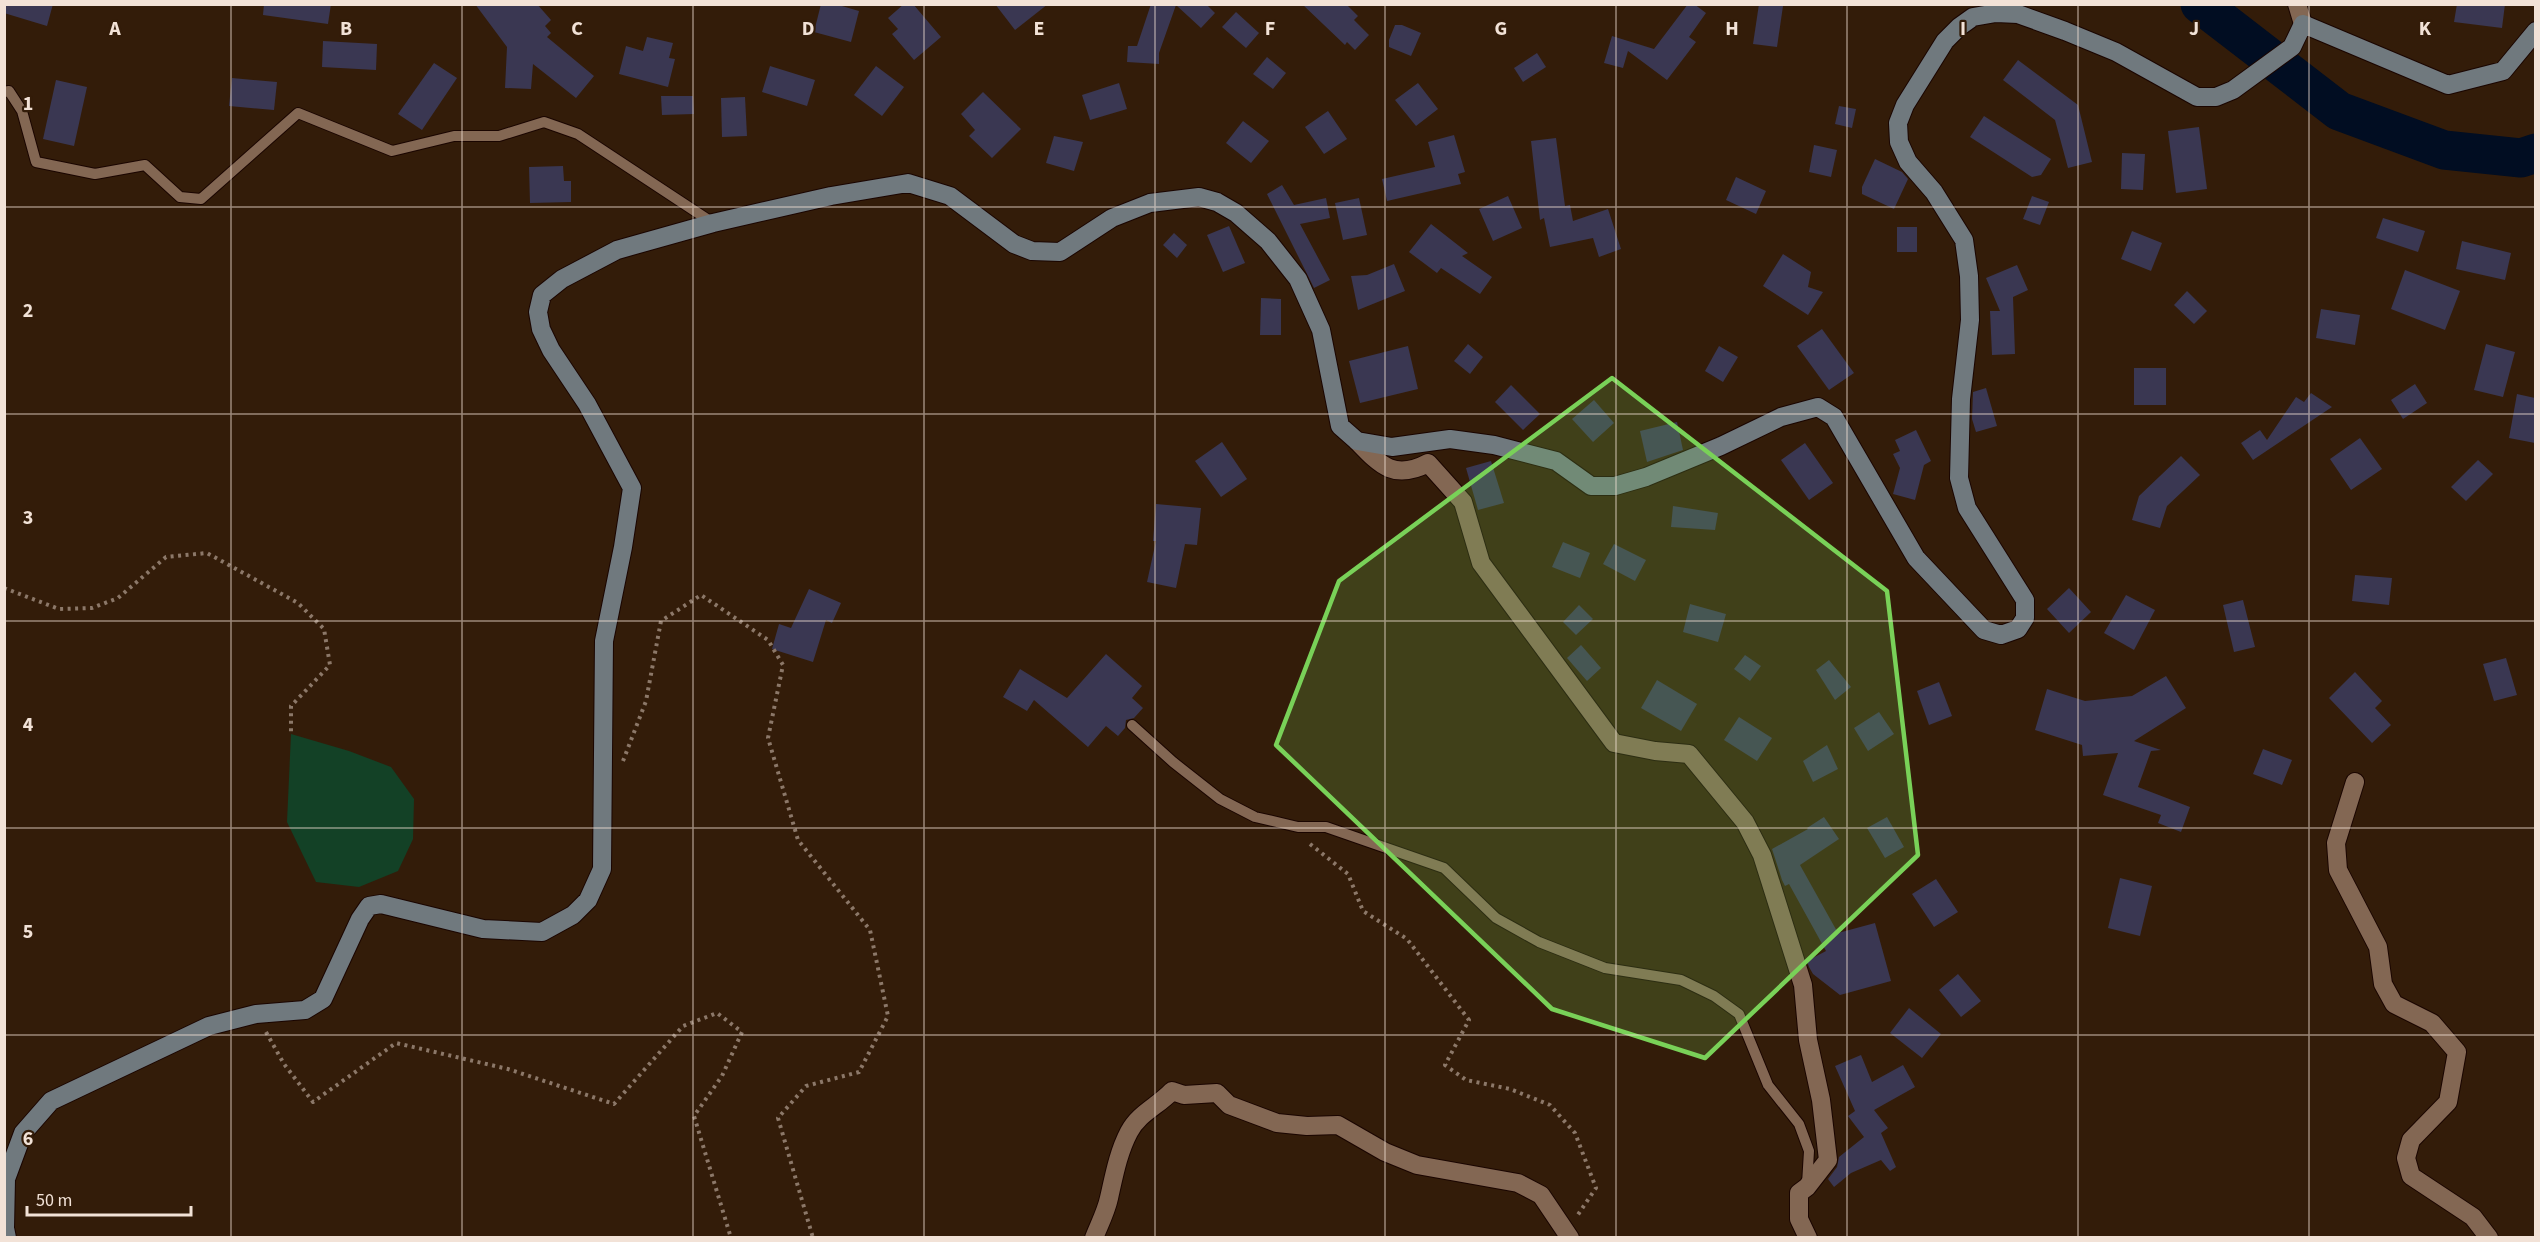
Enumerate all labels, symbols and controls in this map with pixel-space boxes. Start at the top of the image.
text: A [108,15,121,43]
text: B [340,15,352,43]
text: C [571,15,583,43]
text: D [802,15,814,43]
text: E [1034,15,1044,43]
text: F [1265,15,1275,43]
text: G [1495,15,1507,43]
text: H [1725,15,1739,43]
text: I [1960,15,1966,43]
text: J [2189,15,2199,43]
text: K [2419,15,2432,43]
text: 1 [23,90,33,118]
text: 2 [23,297,33,325]
text: 3 [23,504,33,532]
text: 4 [23,711,34,739]
text: 5 [23,918,33,946]
text: 6 [23,1125,33,1153]
scale bar [27,1179,190,1217]
text: 50 m [36,1188,72,1213]

